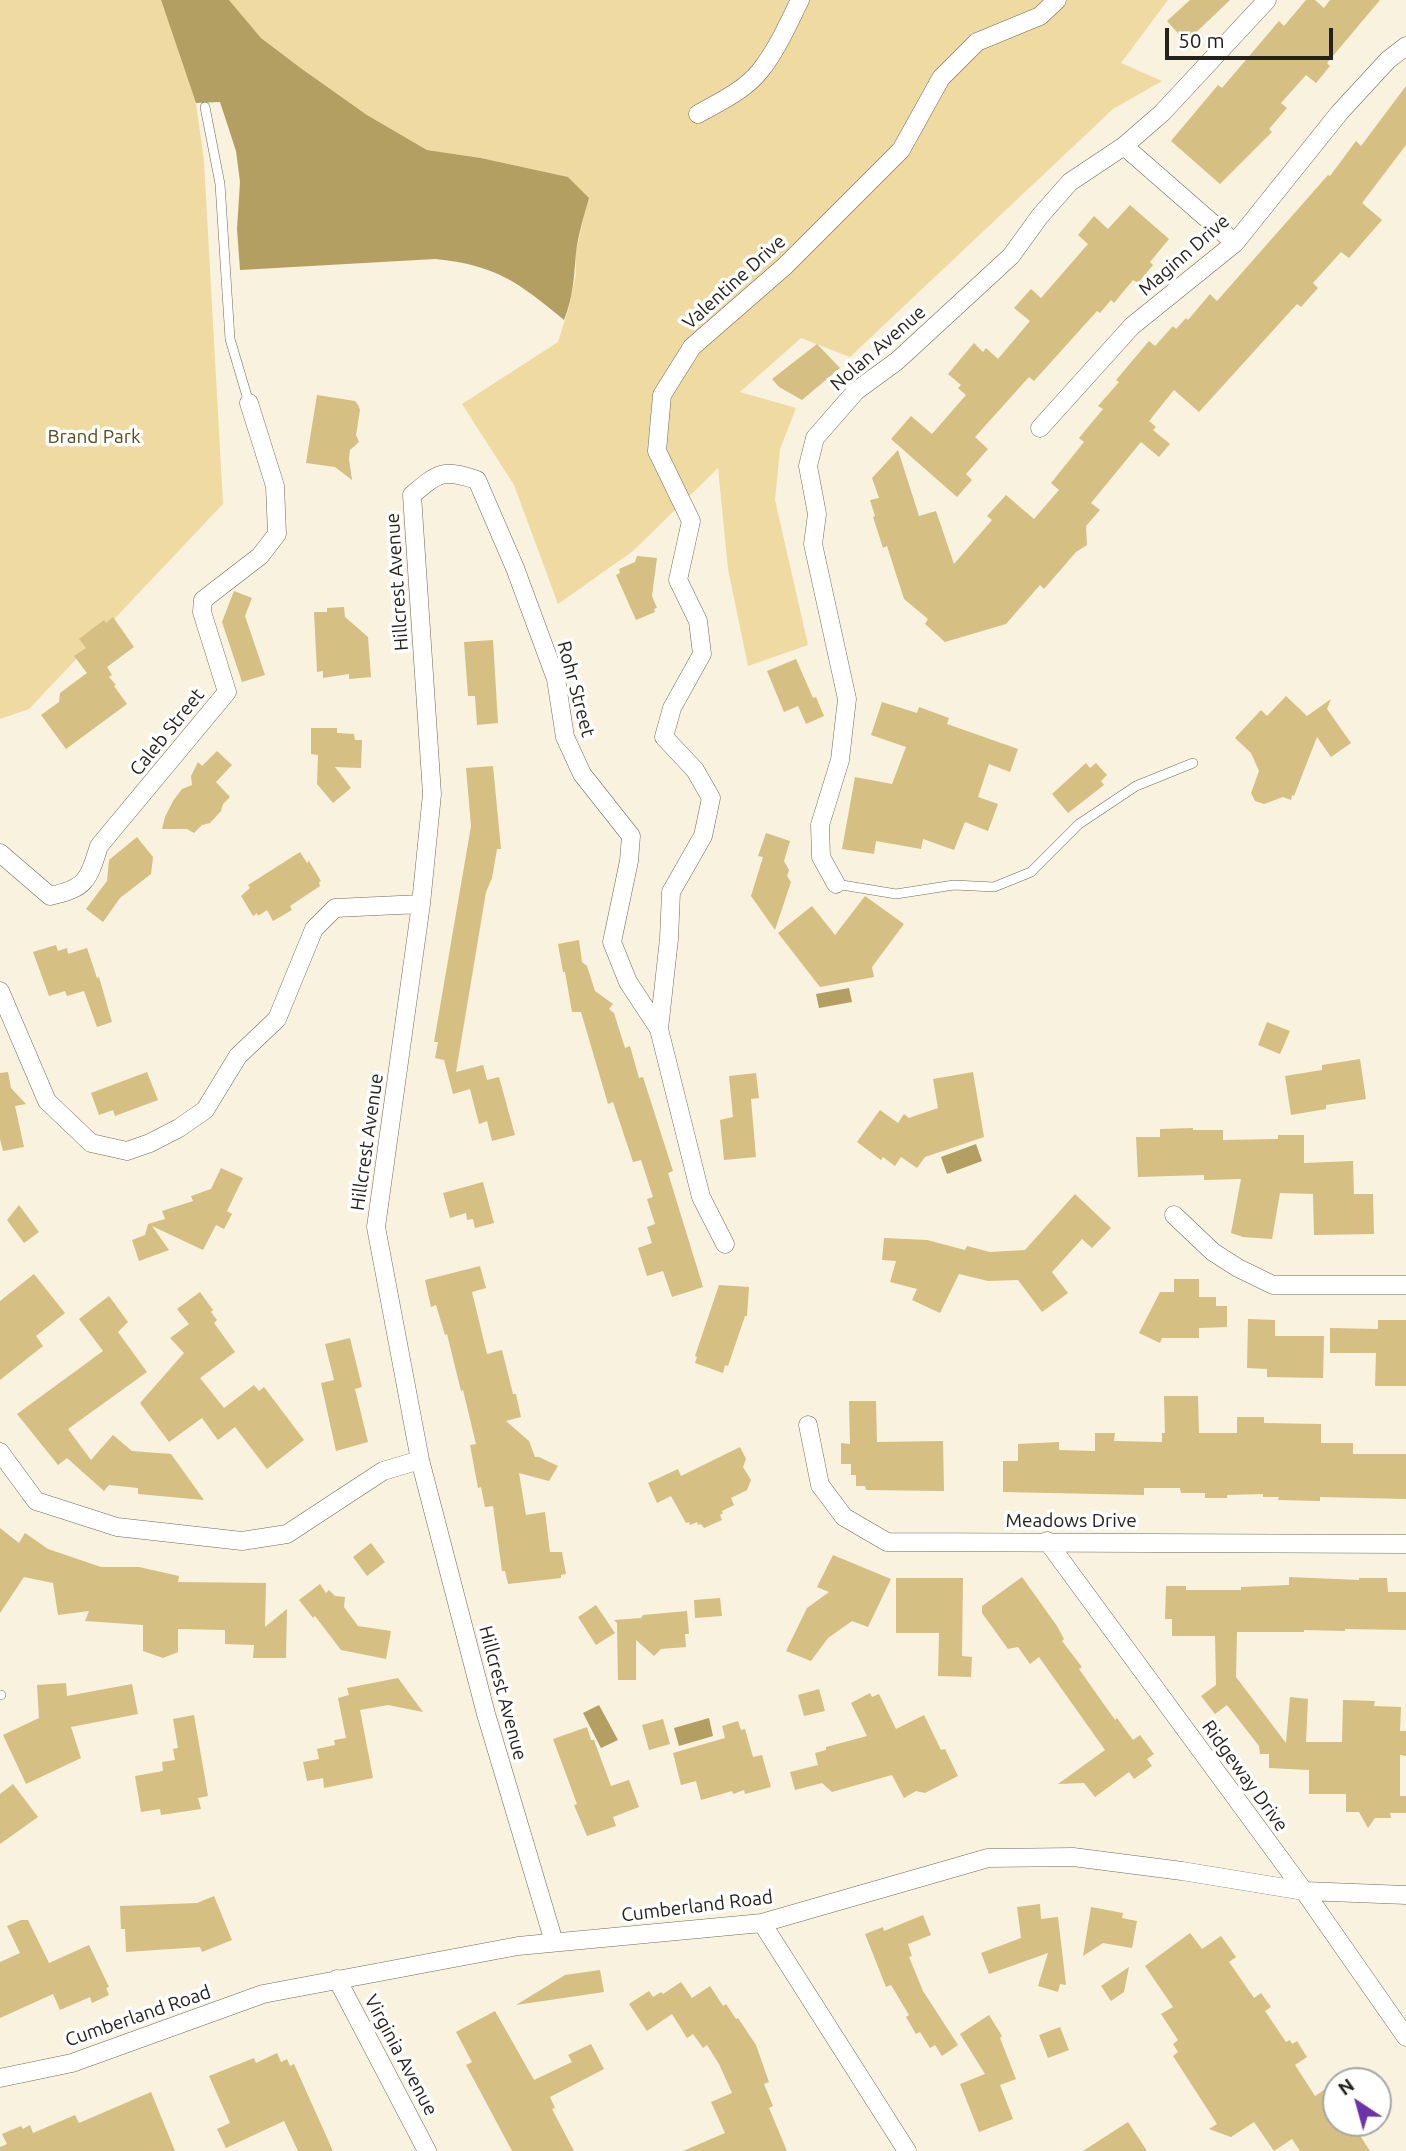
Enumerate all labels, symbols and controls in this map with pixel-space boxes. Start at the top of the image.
scale bar [1168,14,1336,58]
text: 50 m [1178,28,1225,52]
street label: Maginn Drive [1134,209,1234,301]
street label: Valentine Drive [678,230,790,334]
street label: Nolan Avenue [826,300,930,396]
park label: Brand Park [47,426,141,448]
street label: Hillcrest Avenue [381,512,413,652]
street label: Rohr Street [552,639,600,739]
street label: Caleb Street [125,684,209,780]
street label: Hillcrest Avenue [346,1072,388,1212]
street label: Meadows Drive [1005,1510,1137,1532]
street label: Hillcrest Avenue [474,1623,532,1763]
street label: Ridgeway Drive [1197,1716,1293,1836]
street label: Cumberland Road [620,1885,774,1927]
street label: Cumberland Road [62,1980,214,2052]
street label: Virginia Avenue [360,1991,442,2119]
north arrow [1322,2067,1392,2137]
text: N [1334,2074,1358,2100]

